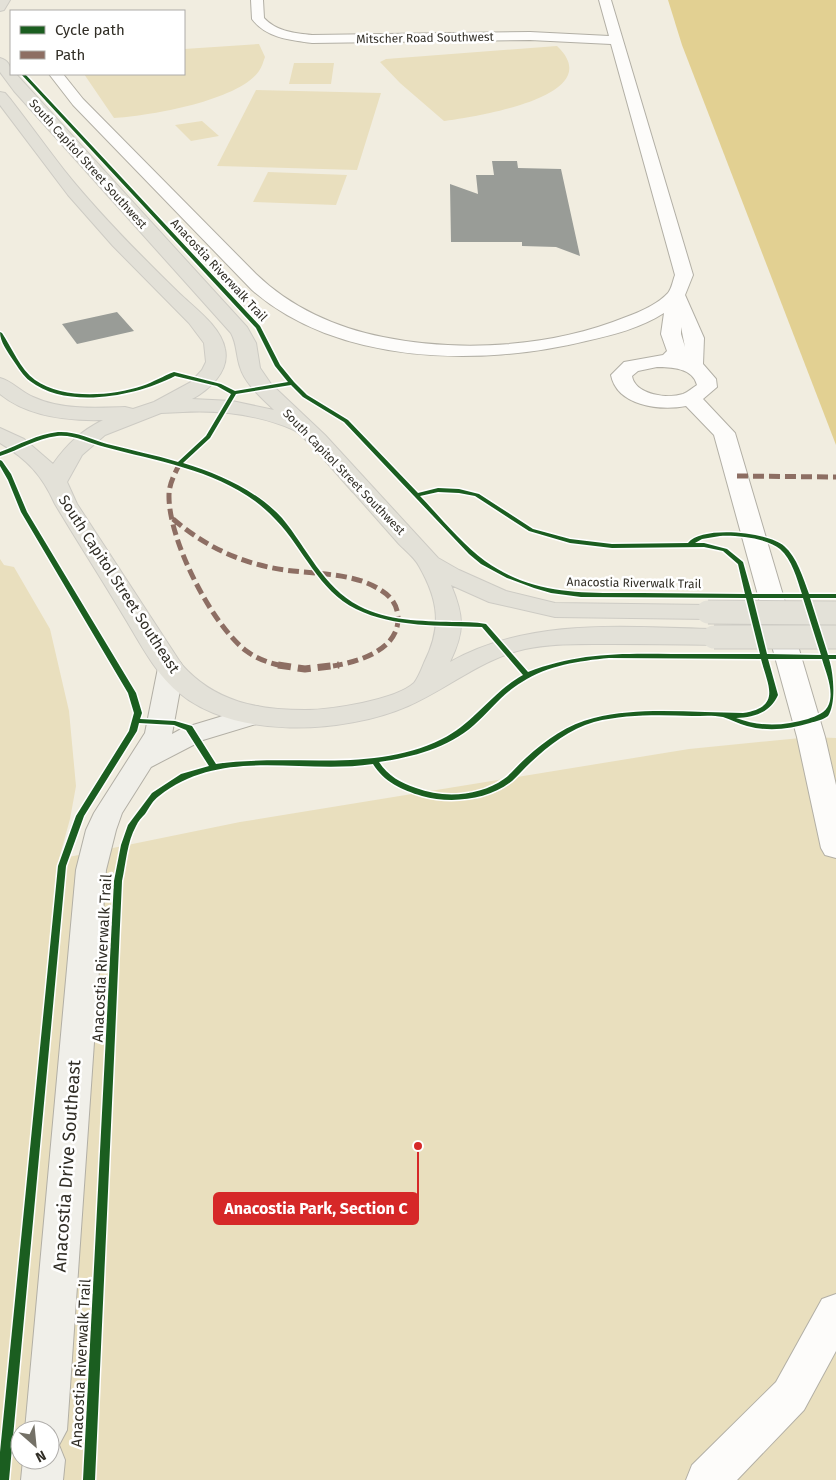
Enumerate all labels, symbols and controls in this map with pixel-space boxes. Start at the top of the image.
legend [10,10,185,75]
text: Cycle path [55,21,125,39]
street label: Mitscher Road Southwest [356,30,495,46]
text: Path [55,46,85,64]
street label: South Capitol Street Southwest [26,96,150,232]
street label: Anacostia Riverwalk Trail [168,216,270,324]
street label: South Capitol Street Southwest [280,406,408,538]
street label: South Capitol Street Southeast [55,492,184,677]
street label: Anacostia Riverwalk Trail [566,575,702,591]
street label: Anacostia Riverwalk Trail [89,873,115,1043]
street label: Anacostia Drive Southeast [49,1059,85,1273]
callout: Anacostia Park, Section C [214,1193,418,1224]
text: Anacostia Park, Section C [223,1199,409,1218]
street label: Anacostia Riverwalk Trail [68,1278,94,1448]
north arrow [10,1420,60,1470]
text: N [33,1446,49,1466]

